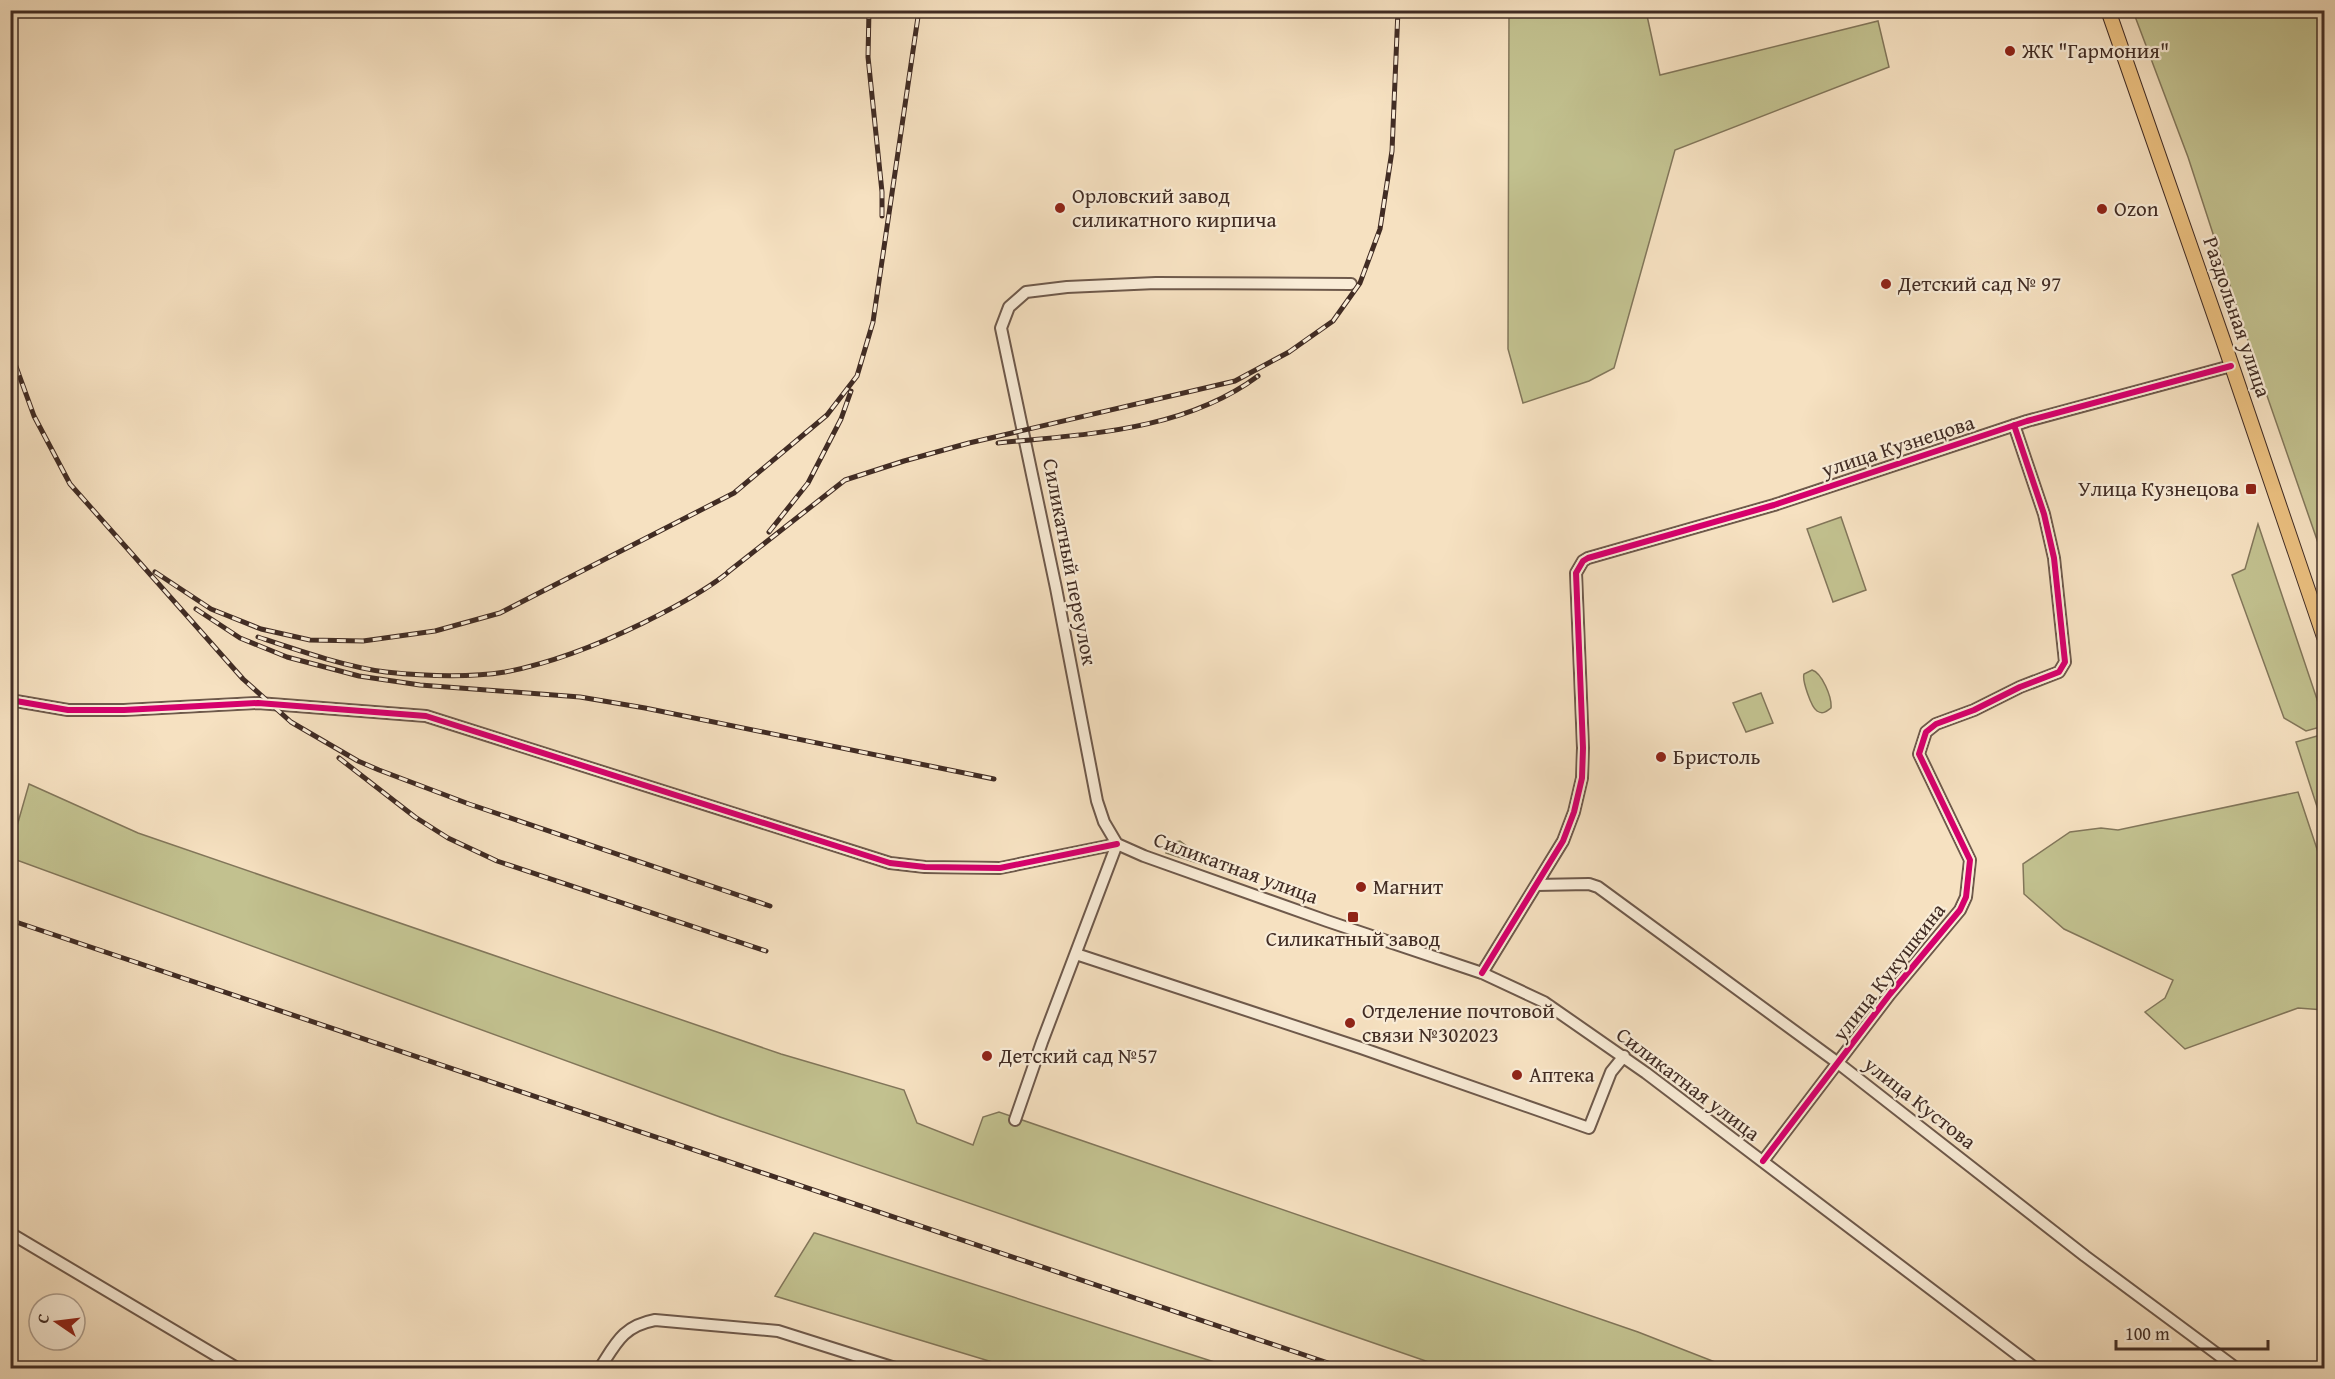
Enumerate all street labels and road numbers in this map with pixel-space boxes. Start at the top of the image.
street label: Раздольная улица [2195,232,2279,401]
street label: улица Кузнецова [1817,406,1978,485]
street label: Силикатный переулок [1035,456,1106,668]
street label: Силикатная улица [1149,823,1323,912]
street label: улица Кукушкина [1824,896,1953,1048]
street label: Силикатная улица [1610,1019,1767,1148]
street label: улица Кустова [1857,1048,1983,1156]

